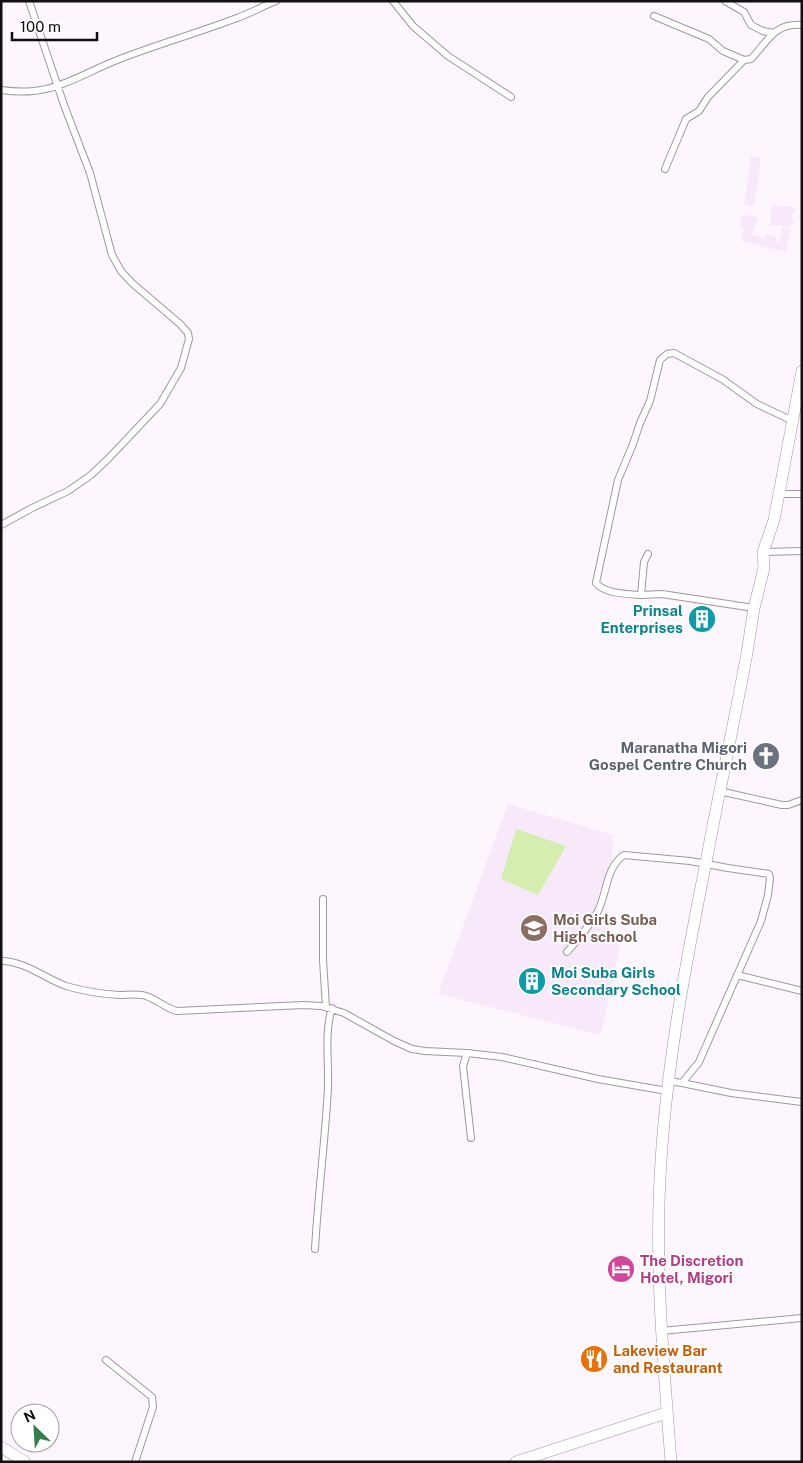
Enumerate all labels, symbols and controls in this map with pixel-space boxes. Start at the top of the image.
scale bar [12,10,98,42]
text: 100 m [20,18,61,35]
place label: Prinsal Enterprises [600,602,683,636]
building icon: Prinsal Enterprises [687,604,717,634]
place label: Maranatha Migori Gospel Centre Church [589,739,747,773]
church icon: Maranatha Migori Gospel Centre Church [751,741,781,771]
place label: Moi Girls Suba High school [553,911,657,945]
school or university icon: Moi Girls Suba High school [519,913,549,943]
place label: Moi Suba Girls Secondary School [551,964,681,998]
building icon: Moi Suba Girls Secondary School [517,966,547,996]
place label: The Discretion Hotel, Migori [640,1252,743,1286]
hotel icon: The Discretion Hotel, Migori [606,1254,636,1284]
place label: Lakeview Bar and Restaurant [613,1342,723,1376]
restaurant icon: Lakeview Bar and Restaurant [579,1344,609,1374]
north arrow [10,1403,60,1453]
text: N [21,1407,38,1426]

